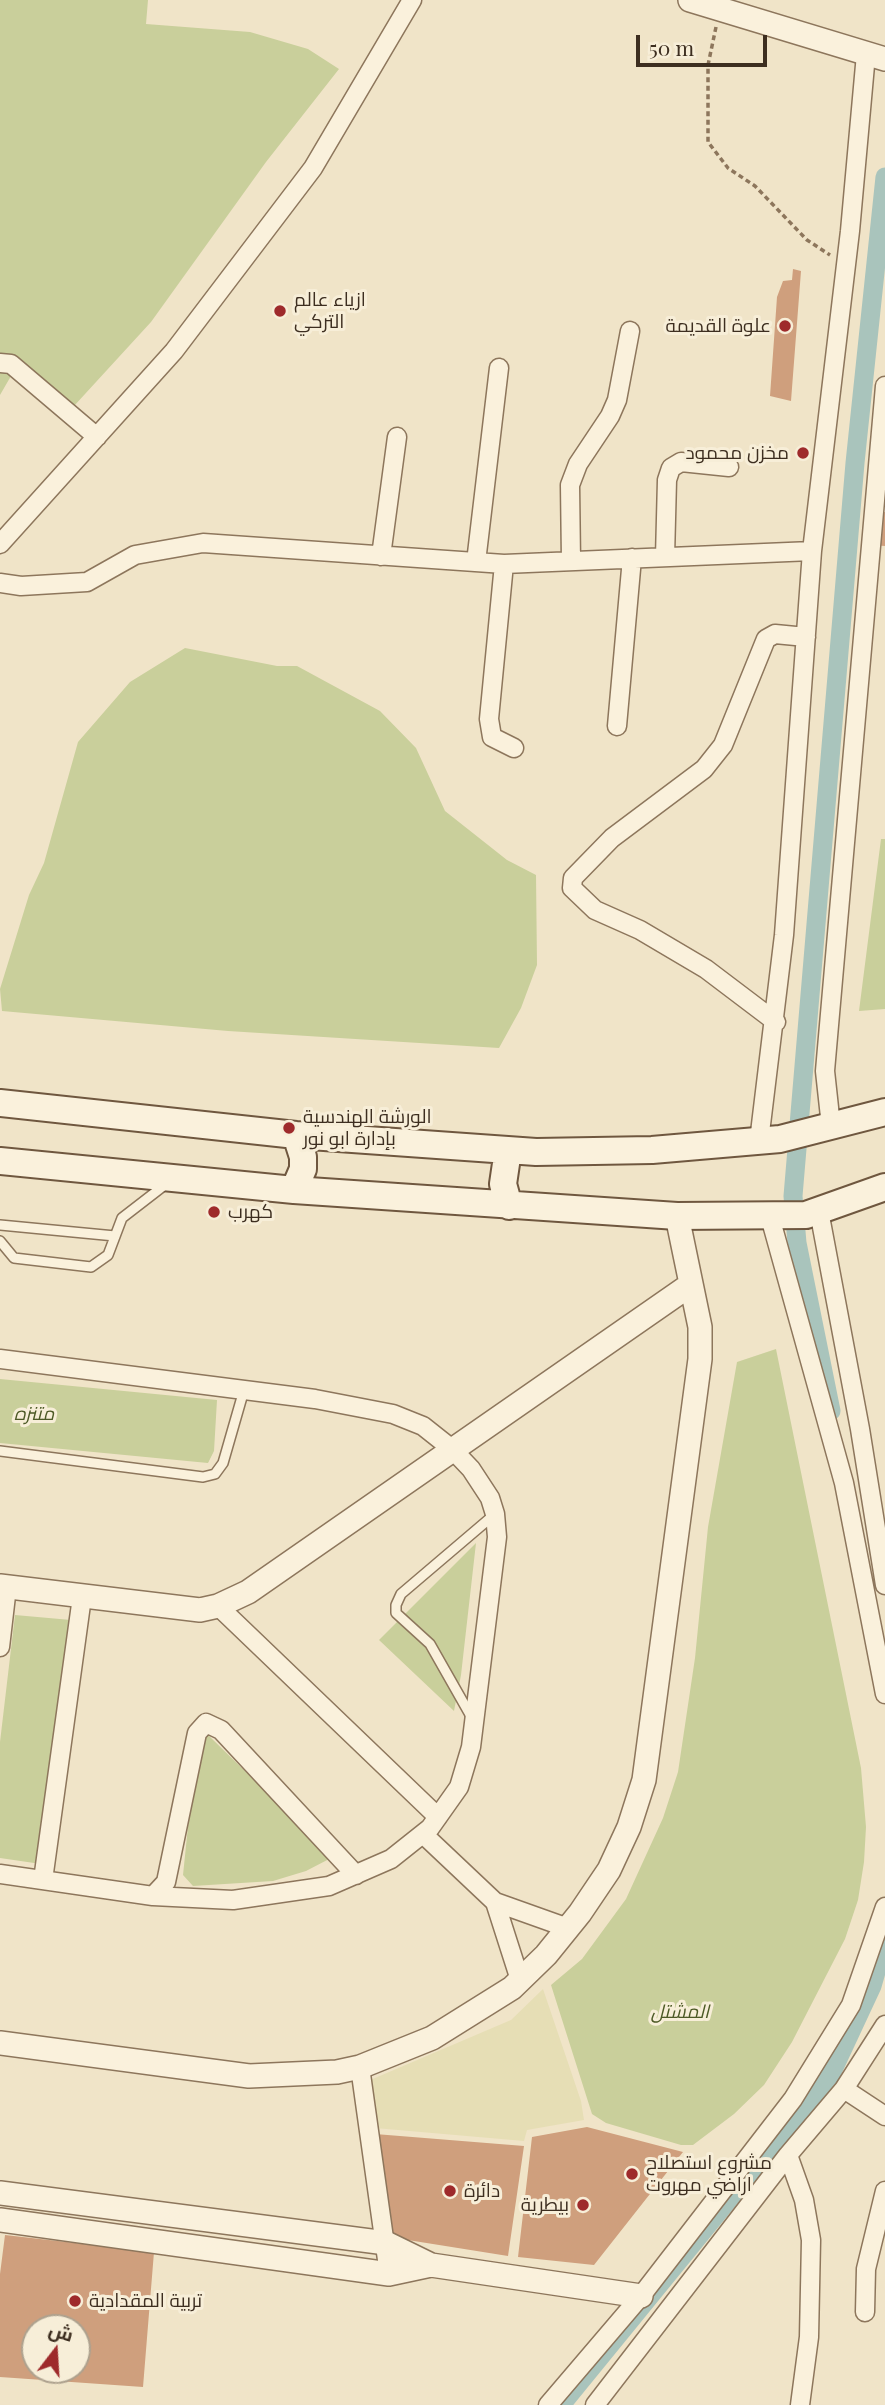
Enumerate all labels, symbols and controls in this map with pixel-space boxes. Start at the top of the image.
scale bar [640,21,771,65]
text: 50 m [649,33,694,61]
place label: ازياء عالم التركي [294,289,366,333]
marker: ازياء عالم التركي [272,303,288,319]
place label: علوة القديمة [666,315,771,337]
marker: علوة القديمة [777,318,793,334]
place label: مخزن محمود [686,442,789,464]
marker: مخزن محمود [795,445,811,461]
place label: الورشة الهندسية بإدارة ابو نور [303,1106,432,1150]
marker: الورشة الهندسية بإدارة ابو نور [281,1120,297,1136]
place label: كهرب [228,1201,273,1223]
marker: كهرب [206,1204,222,1220]
park label: متنزه [14,1403,54,1425]
park label: المشتل [651,2001,709,2023]
place label: مشروع استصلاح اراضي مهروت [646,2152,772,2196]
marker: مشروع استصلاح اراضي مهروت [624,2166,640,2182]
place label: دائرة [464,2180,500,2202]
marker: دائرة [442,2183,458,2199]
place label: بيطرية [521,2194,569,2216]
marker: بيطرية [575,2197,591,2213]
place label: تربية المقدادية [89,2290,202,2312]
marker: تربية المقدادية [67,2293,83,2309]
north arrow [21,2314,91,2384]
text: ش [46,2315,77,2347]

